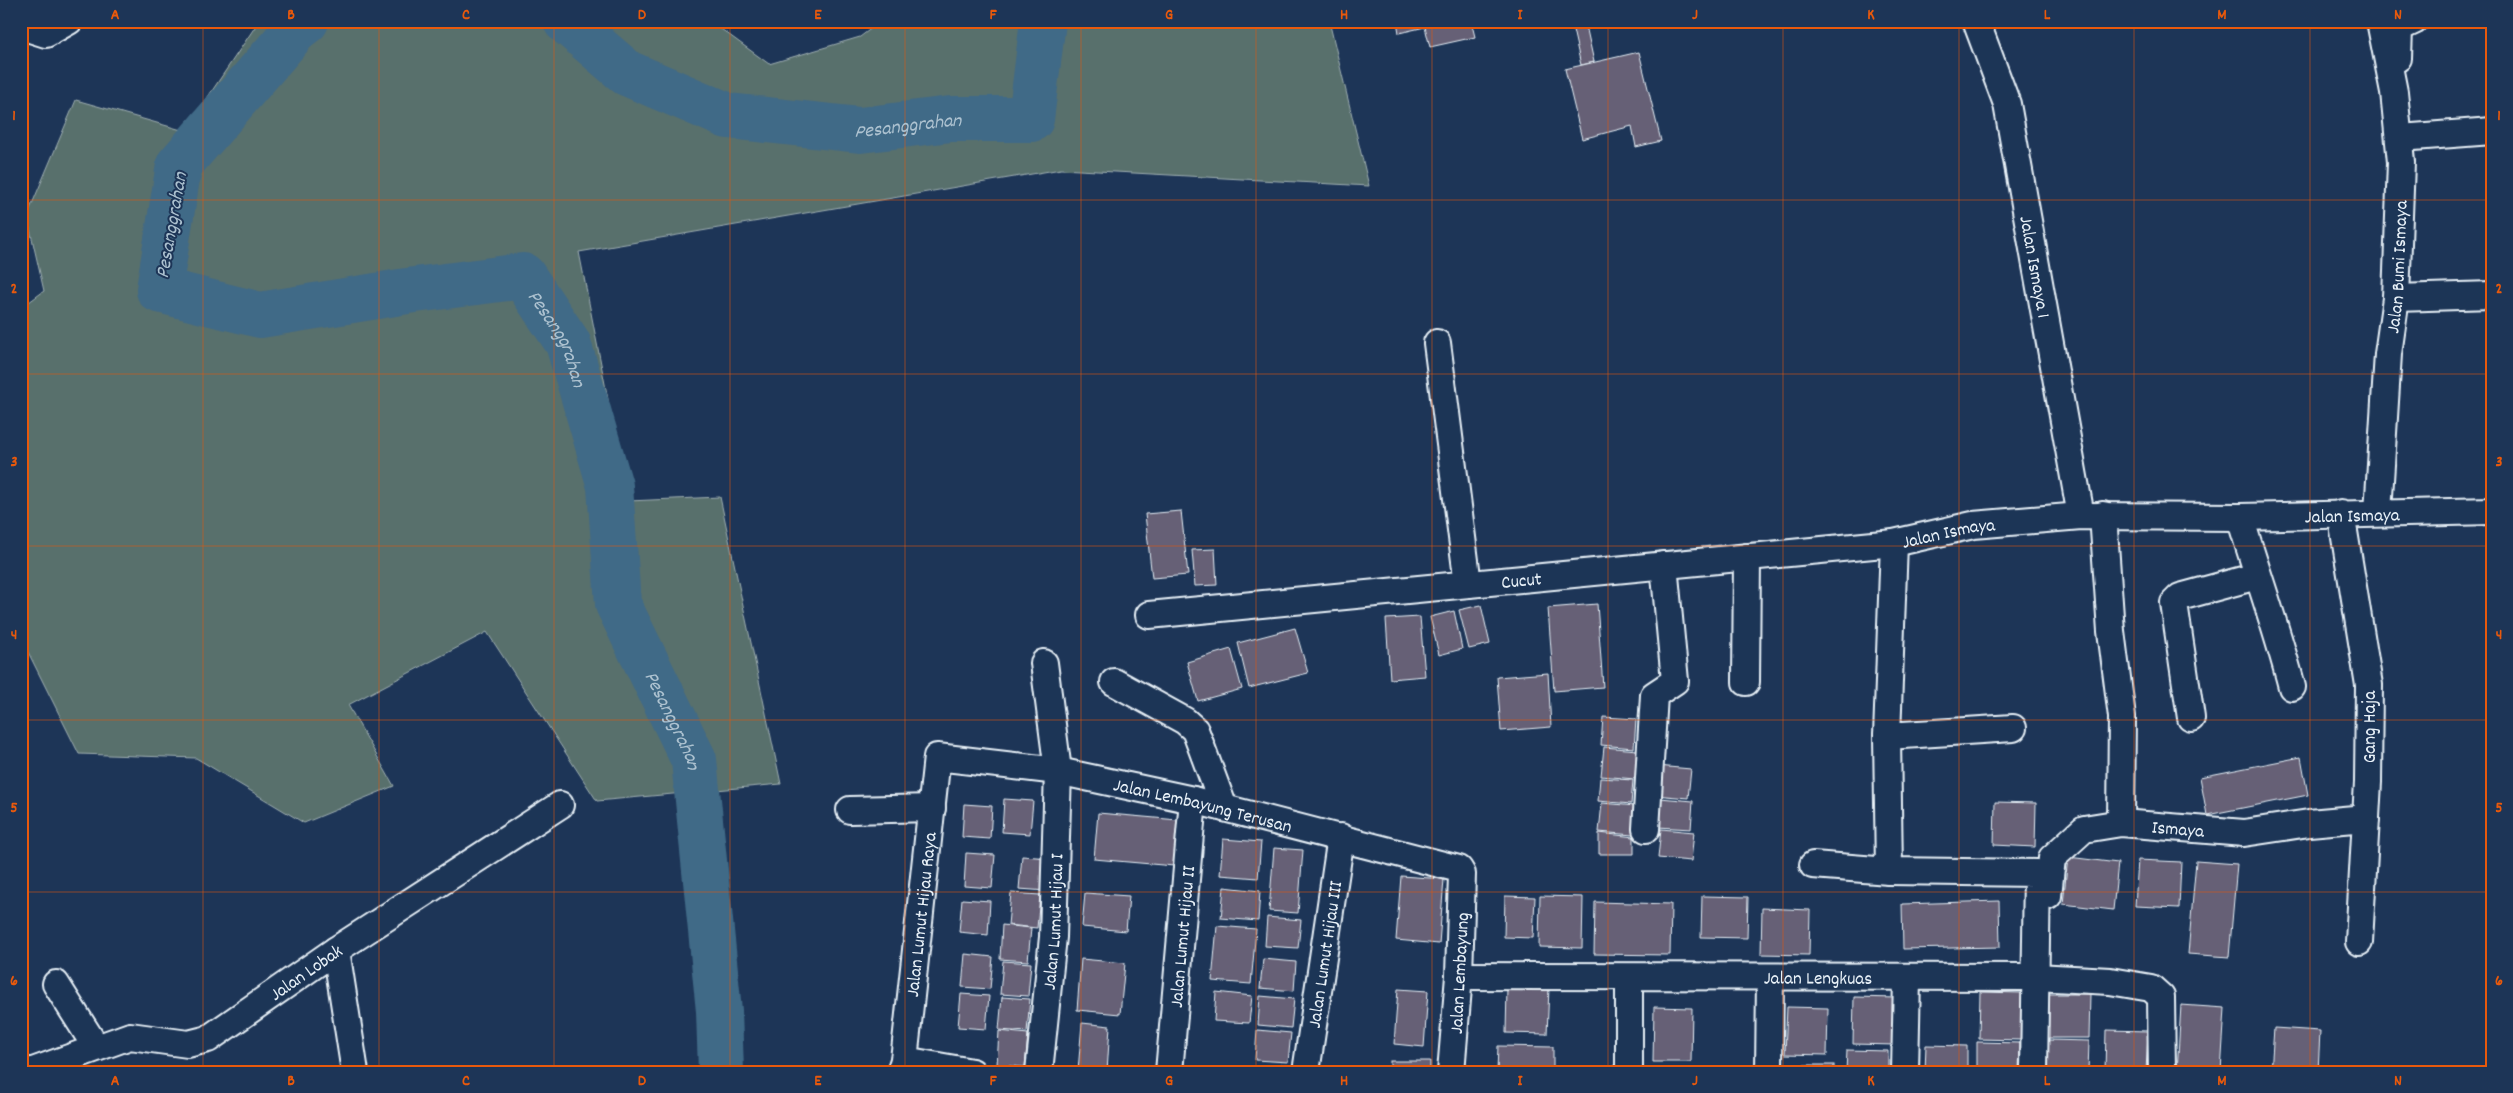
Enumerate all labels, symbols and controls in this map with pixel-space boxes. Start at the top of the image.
text: A [111,4,120,27]
text: B [287,4,295,27]
text: C [462,4,470,27]
text: D [638,4,647,27]
text: E [814,4,822,27]
text: F [989,4,997,27]
text: G [1165,4,1173,27]
text: H [1340,4,1348,27]
text: I [1518,4,1524,27]
text: J [1692,4,1698,27]
text: K [1867,4,1875,27]
text: L [2044,4,2051,27]
text: M [2217,4,2227,27]
text: N [2394,4,2402,27]
text: 1 [12,105,16,128]
text: 1 [2497,105,2501,128]
water label: Pesanggrahan [853,108,962,148]
water label: Pesanggrahan [150,170,196,281]
street label: Jalan Bumi Ismaya [2381,199,2417,335]
street label: Jalan Ismaya 1 [2010,214,2055,321]
text: 2 [11,278,18,301]
text: 2 [2496,278,2503,301]
water label: Pesanggrahan [519,285,591,392]
text: 3 [10,451,18,474]
text: 3 [2495,451,2503,474]
street label: Jalan Ismaya [2304,503,2401,532]
street label: Jalan Ismaya [1900,513,1997,558]
street label: Cucut [1500,567,1543,598]
text: 4 [11,624,17,647]
text: 4 [2496,624,2502,647]
water label: Pesanggrahan [636,667,706,772]
street label: Gang Haja [2358,690,2385,763]
street label: Jalan Lembayung Terusan [1110,773,1294,842]
text: 5 [10,797,18,820]
text: 5 [2495,797,2503,820]
street label: Ismaya [2150,816,2206,847]
street label: Jalan Lumut Hijau Raya [901,830,946,999]
street label: Jalan Lumut Hijau I [1038,853,1073,992]
street label: Jalan Lumut Hijau II [1165,865,1204,1009]
street label: Jalan Lumut Hijau III [1303,879,1351,1030]
street label: Jalan Lembayung [1445,912,1478,1035]
street label: Jalan Lobak [265,939,349,1009]
street label: Jalan Lengkuas [1764,967,1872,994]
text: 6 [10,970,18,993]
text: 6 [2495,970,2503,993]
text: A [111,1070,120,1093]
text: B [287,1070,295,1093]
text: C [462,1070,470,1093]
text: D [638,1070,647,1093]
text: E [814,1070,822,1093]
text: F [989,1070,997,1093]
text: G [1165,1070,1173,1093]
text: H [1340,1070,1348,1093]
text: I [1518,1070,1524,1093]
text: J [1692,1070,1698,1093]
text: K [1867,1070,1875,1093]
text: L [2044,1070,2051,1093]
text: M [2217,1070,2227,1093]
text: N [2394,1070,2402,1093]

